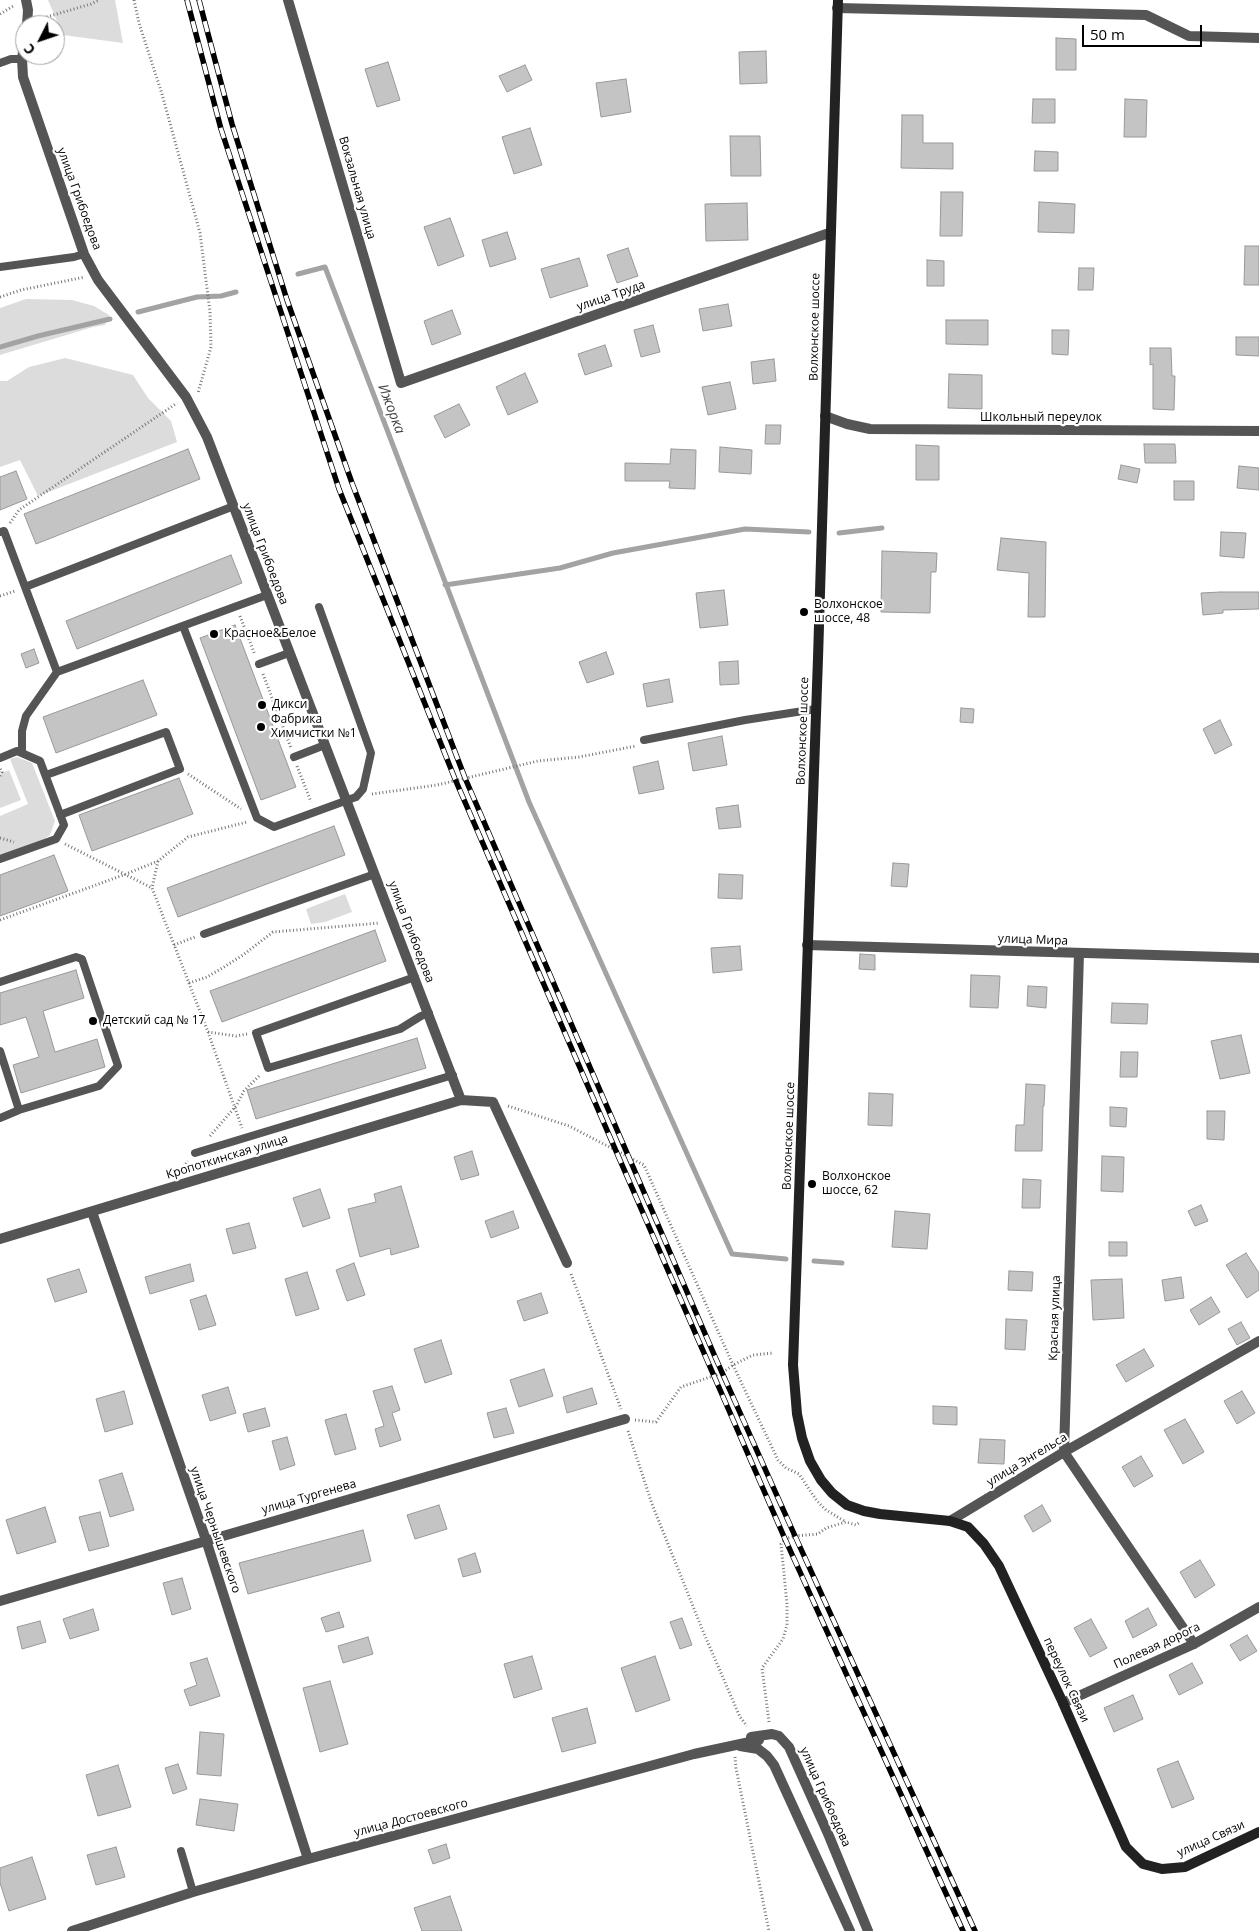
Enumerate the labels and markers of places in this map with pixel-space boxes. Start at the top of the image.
place label: Волхонское шоссе, 48 [814,598,883,626]
marker: Волхонское шоссе, 48 [798,606,810,618]
place label: Красное&Белое [224,627,316,641]
marker: Красное&Белое [208,628,220,640]
place label: Дикси [272,698,307,712]
marker: Дикси [256,699,268,711]
place label: Фабрика Химчистки №1 [271,713,357,741]
marker: Фабрика Химчистки №1 [255,721,267,733]
place label: Детский сад № 17 [103,1014,205,1028]
marker: Детский сад № 17 [87,1015,99,1027]
place label: Волхонское шоссе, 62 [822,1170,891,1198]
marker: Волхонское шоссе, 62 [806,1178,818,1190]

